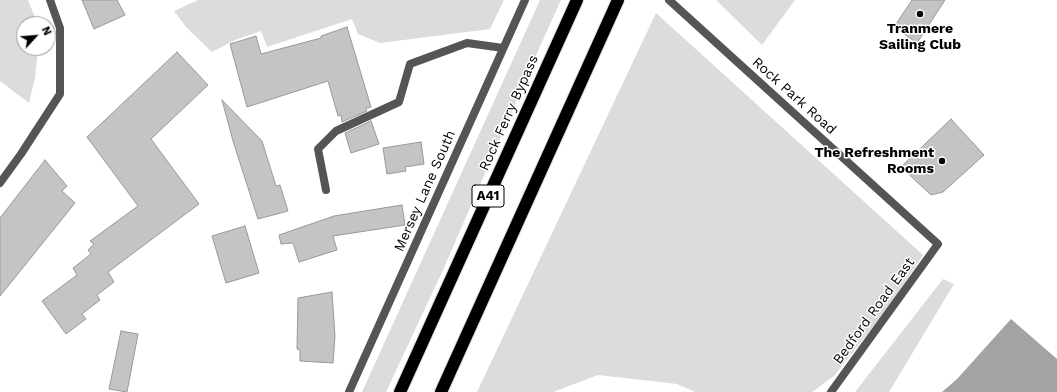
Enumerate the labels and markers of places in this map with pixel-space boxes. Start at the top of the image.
marker: Tranmere Sailing Club [915,9,925,19]
place label: Tranmere Sailing Club [879,21,961,54]
place label: The Refreshment Rooms [815,145,934,178]
marker: The Refreshment Rooms [937,156,947,166]

